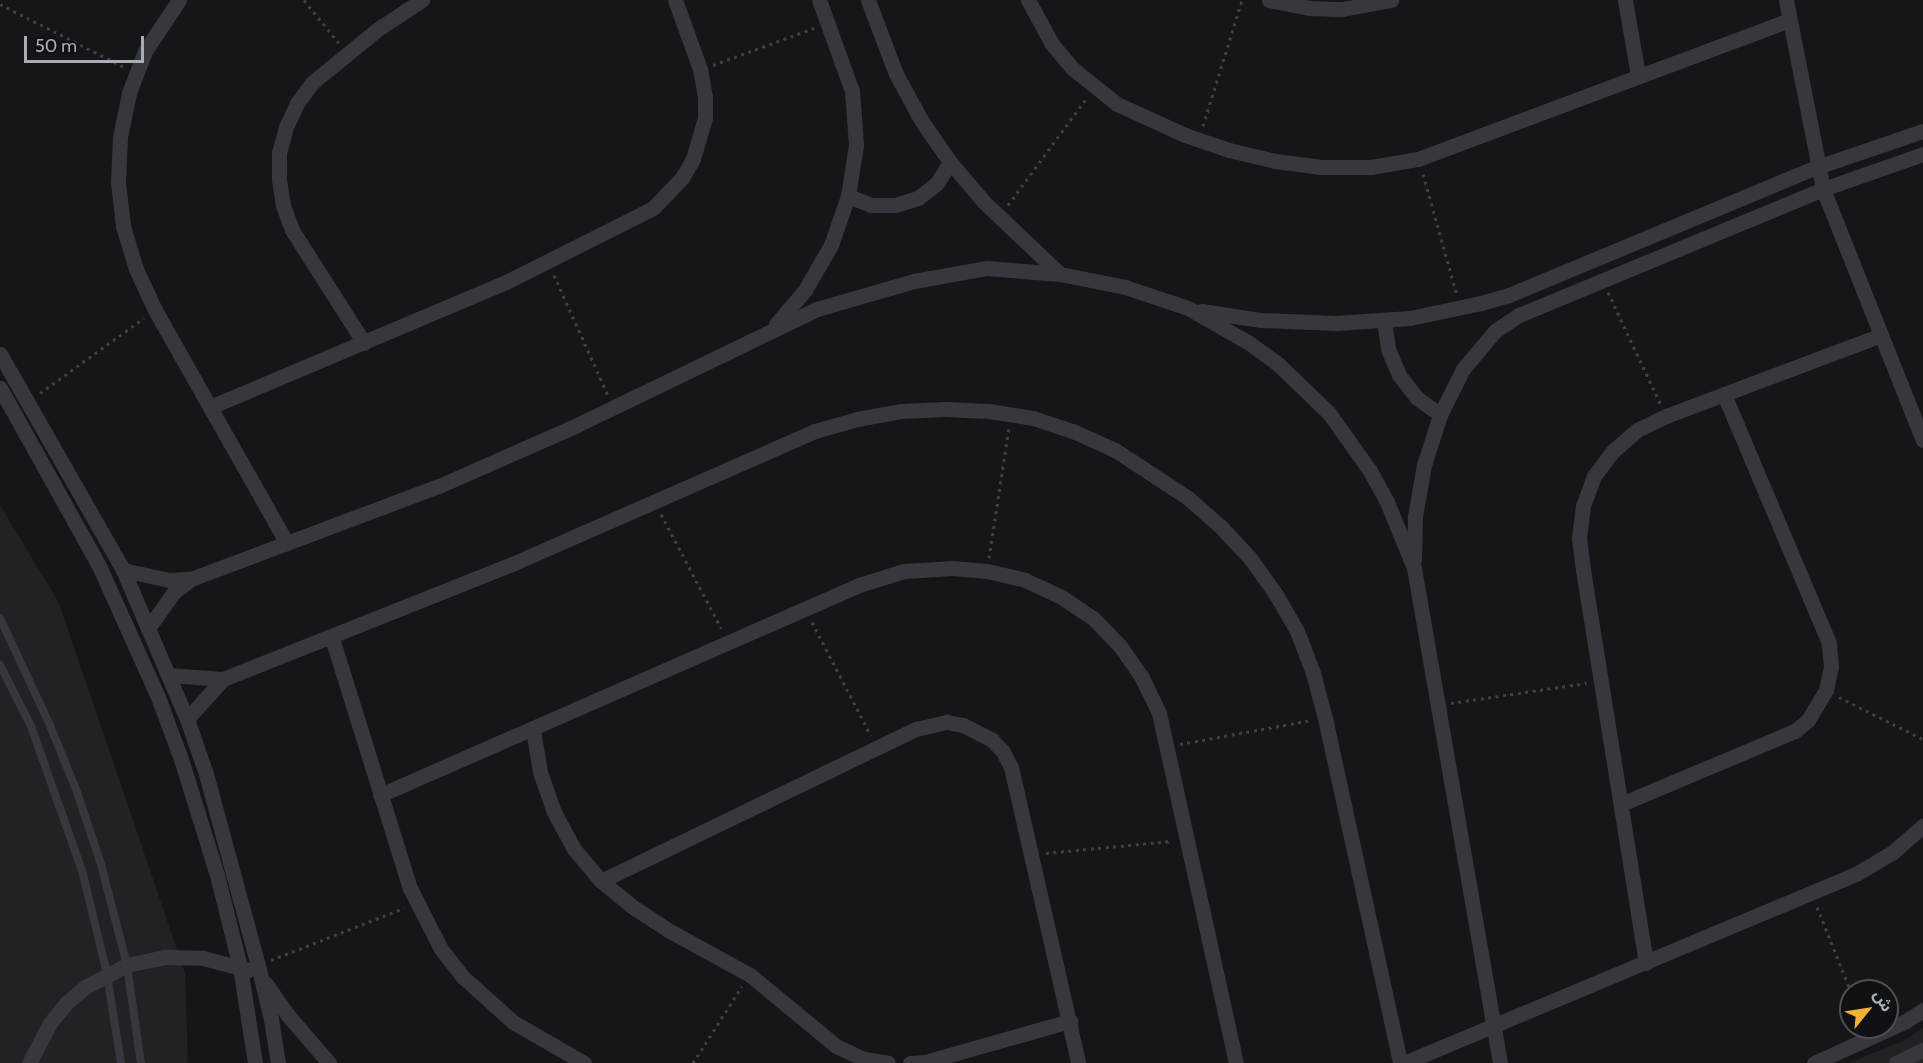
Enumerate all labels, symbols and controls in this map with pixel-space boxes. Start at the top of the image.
scale bar [27,24,147,62]
text: 50 m [35,35,77,57]
north arrow [1839,979,1899,1039]
text: ش [1870,987,1897,1015]

